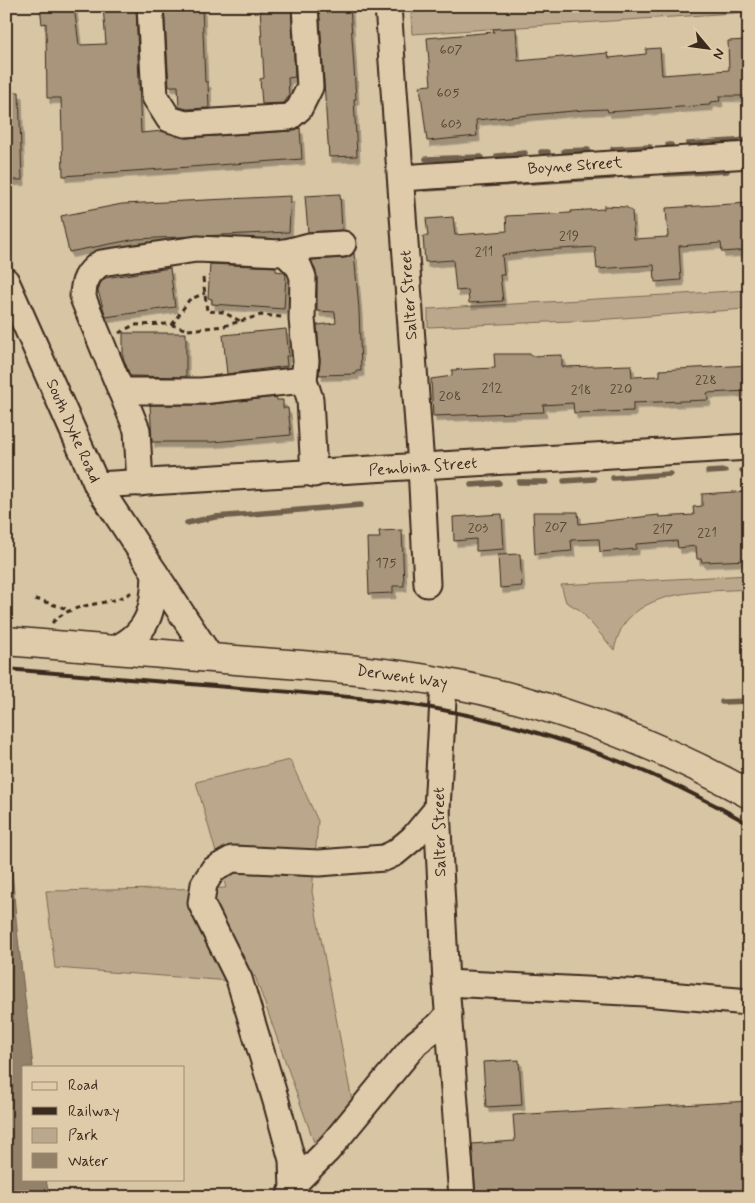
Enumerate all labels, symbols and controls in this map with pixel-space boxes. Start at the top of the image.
north arrow [682,22,732,72]
house number: 607 [440,41,463,59]
text: N [708,45,729,62]
house number: 605 [437,84,460,102]
house number: 603 [441,115,462,133]
street label: Boyne Street [527,152,624,180]
house number: 219 [559,227,579,245]
house number: 211 [475,243,493,261]
street label: Salter Street [395,249,423,341]
house number: 228 [695,371,717,389]
street label: South Dyke Road [41,376,105,486]
house number: 212 [481,379,503,397]
house number: 220 [610,380,632,398]
house number: 218 [571,381,591,399]
house number: 208 [439,387,461,405]
street label: Pembina Street [368,453,478,481]
house number: 207 [545,518,568,536]
house number: 203 [468,519,489,537]
house number: 217 [653,520,674,538]
house number: 221 [697,524,717,542]
house number: 175 [375,554,397,572]
street label: Derwent Way [355,660,449,694]
street label: Salter Street [429,787,451,877]
legend [22,1066,185,1180]
text: Road [68,1076,98,1096]
text: Railway [68,1102,120,1122]
text: Park [68,1126,98,1146]
text: Water [68,1152,108,1172]

